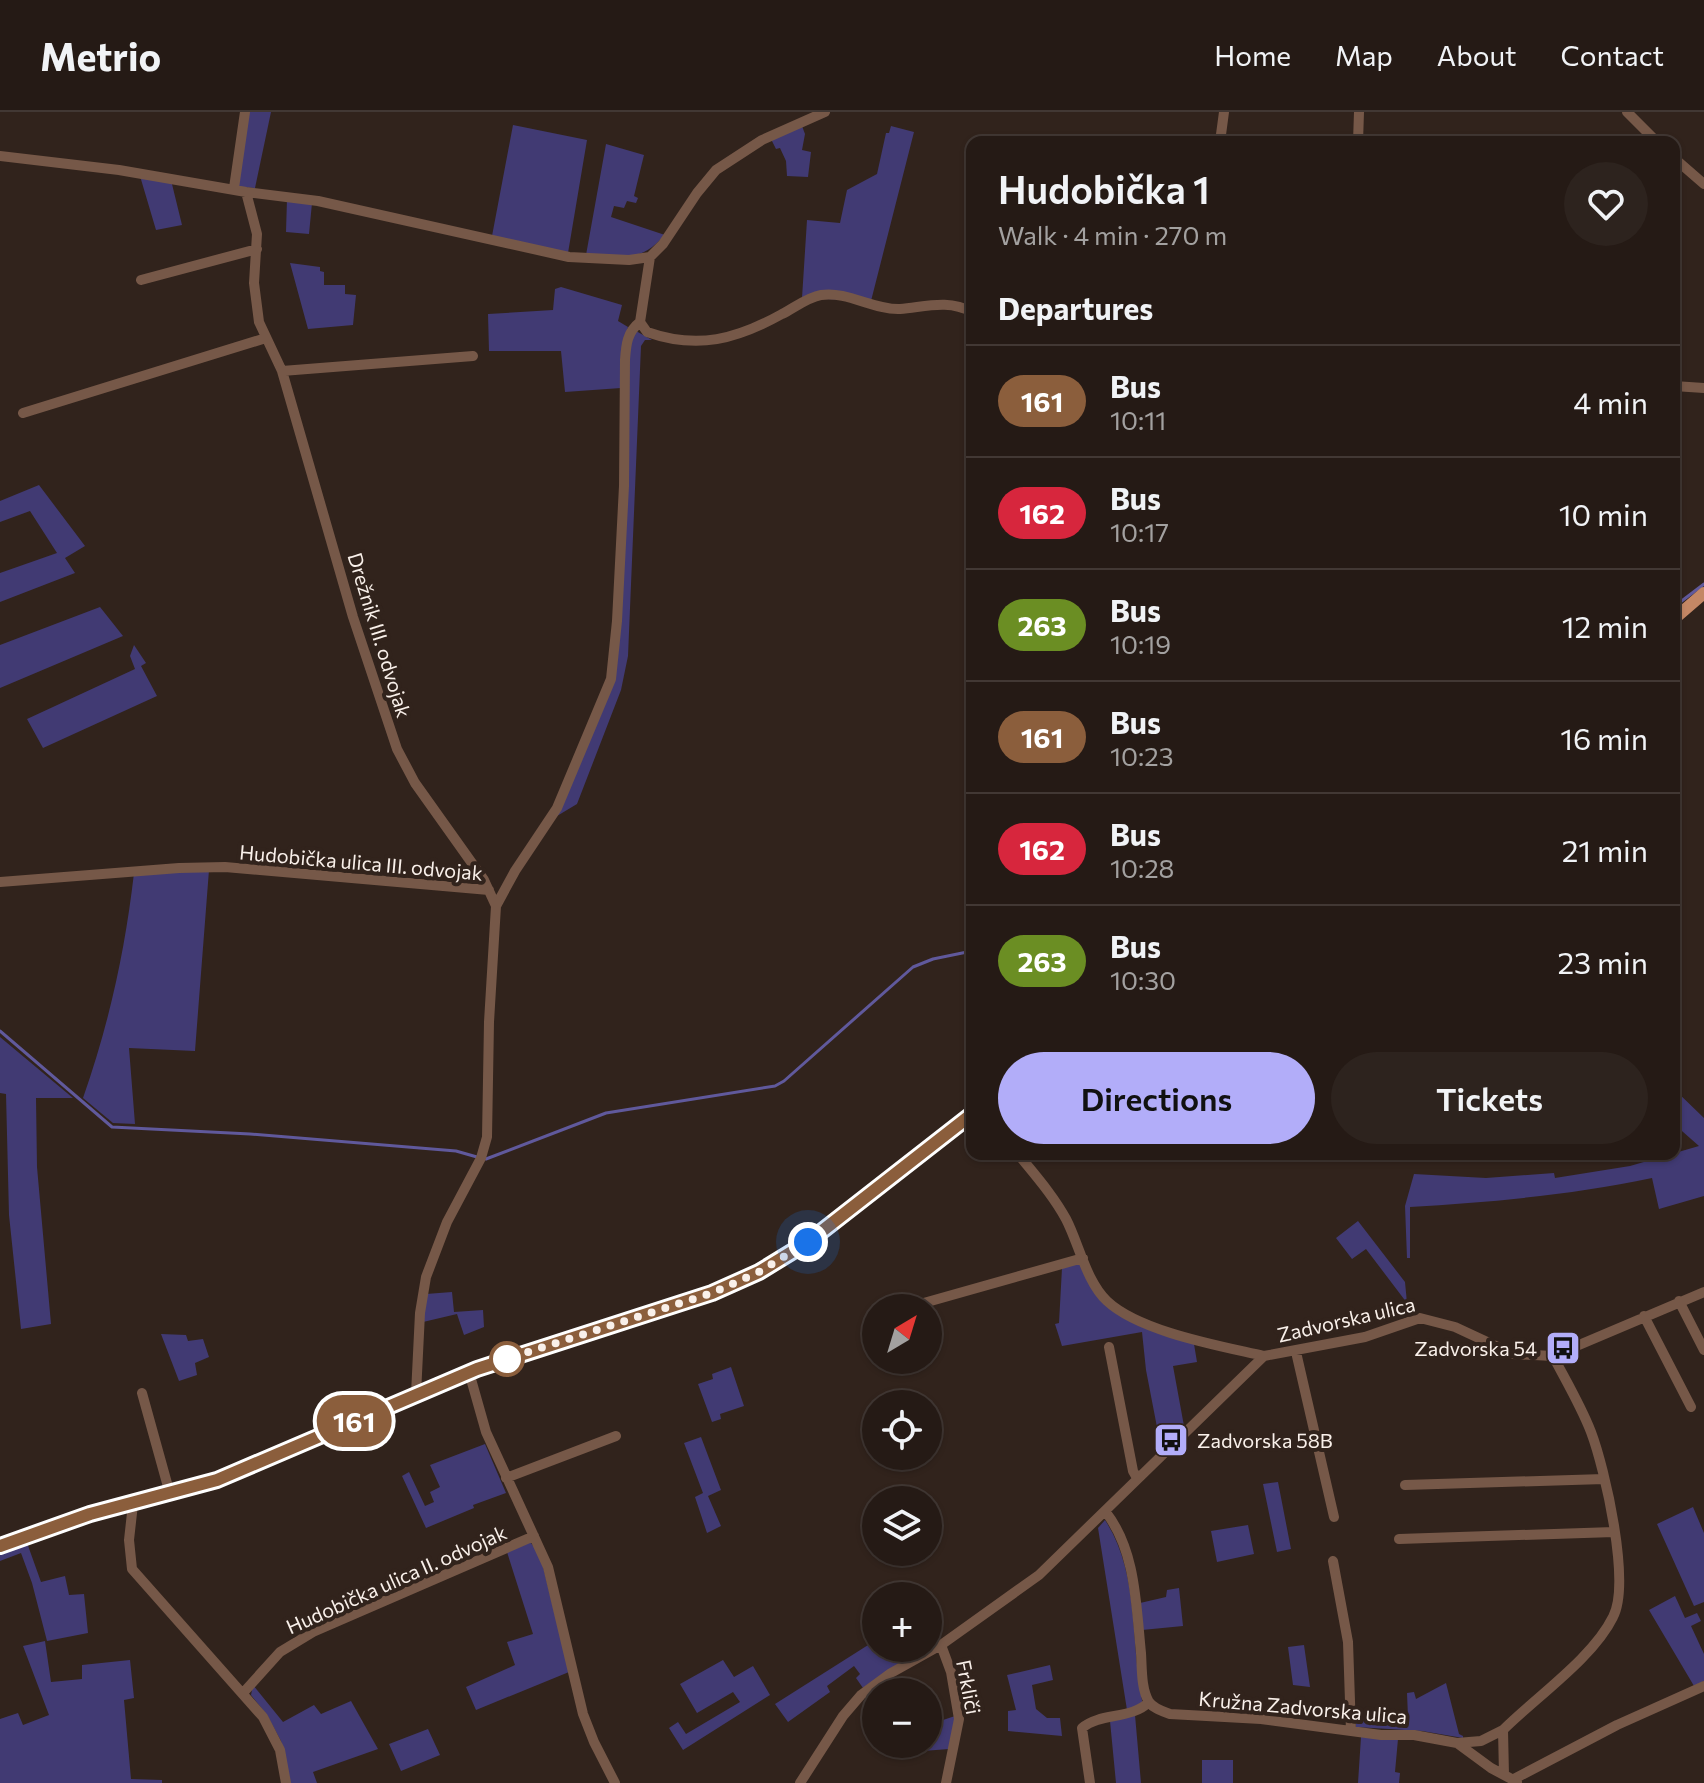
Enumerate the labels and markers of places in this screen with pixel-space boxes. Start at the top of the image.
bus stop icon: Zadvorska 54 [1544,1329,1582,1367]
place label: Zadvorska 54 [1414,1336,1537,1360]
unlabelled marker [490,1342,524,1376]
bus stop icon: Zadvorska 58B [1152,1421,1190,1459]
place label: Zadvorska 58B [1197,1428,1333,1452]

